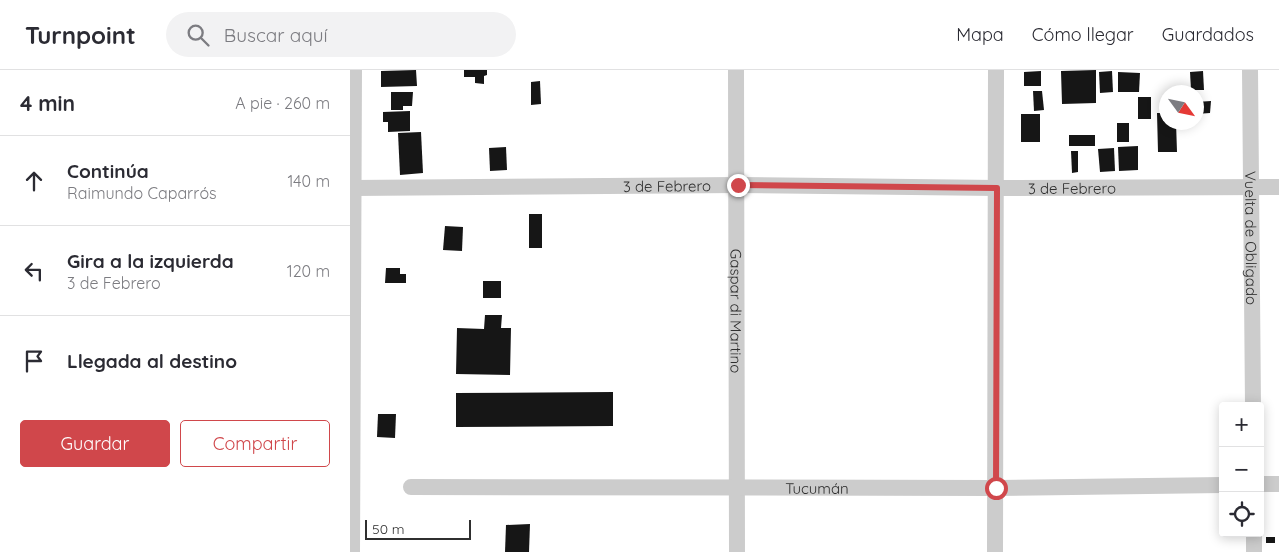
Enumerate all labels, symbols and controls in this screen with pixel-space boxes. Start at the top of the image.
search box [166,12,516,57]
text: Turnpoint [25,20,136,50]
icon: search [184,21,212,49]
text: Buscar aquí [224,23,328,47]
text: Mapa [956,23,1004,46]
text: Cómo llegar [1032,23,1134,46]
text: Guardados [1162,23,1254,46]
north arrow [1159,85,1204,130]
text: 4 min [20,90,75,116]
text: A pie · 260 m [235,93,330,113]
text: Continúa [67,159,149,183]
icon: ahead [20,167,48,195]
text: 140 m [287,171,330,191]
street label: Vuelta de Obligado [1241,171,1262,305]
route end [727,174,750,197]
street label: 3 de Febrero [623,176,711,195]
street label: 3 de Febrero [1028,178,1116,197]
text: Raimundo Caparrós [67,183,217,203]
text: Gira a la izquierda [67,249,234,273]
street label: Gaspar di Martino [727,249,746,373]
icon: left [20,257,48,285]
text: 120 m [287,261,330,281]
text: 3 de Febrero [67,273,161,293]
icon: arrive [20,347,48,375]
text: Llegada al destino [67,349,237,373]
map controls [1219,402,1264,537]
button: + [1219,402,1264,447]
button: Guardar [20,420,170,467]
button: Compartir [180,420,330,467]
button: − [1219,447,1264,492]
route start [985,477,1008,500]
street label: Tucumán [785,478,849,497]
button: locate [1219,492,1264,537]
scale bar [365,517,471,540]
text: 50 m [372,520,405,538]

